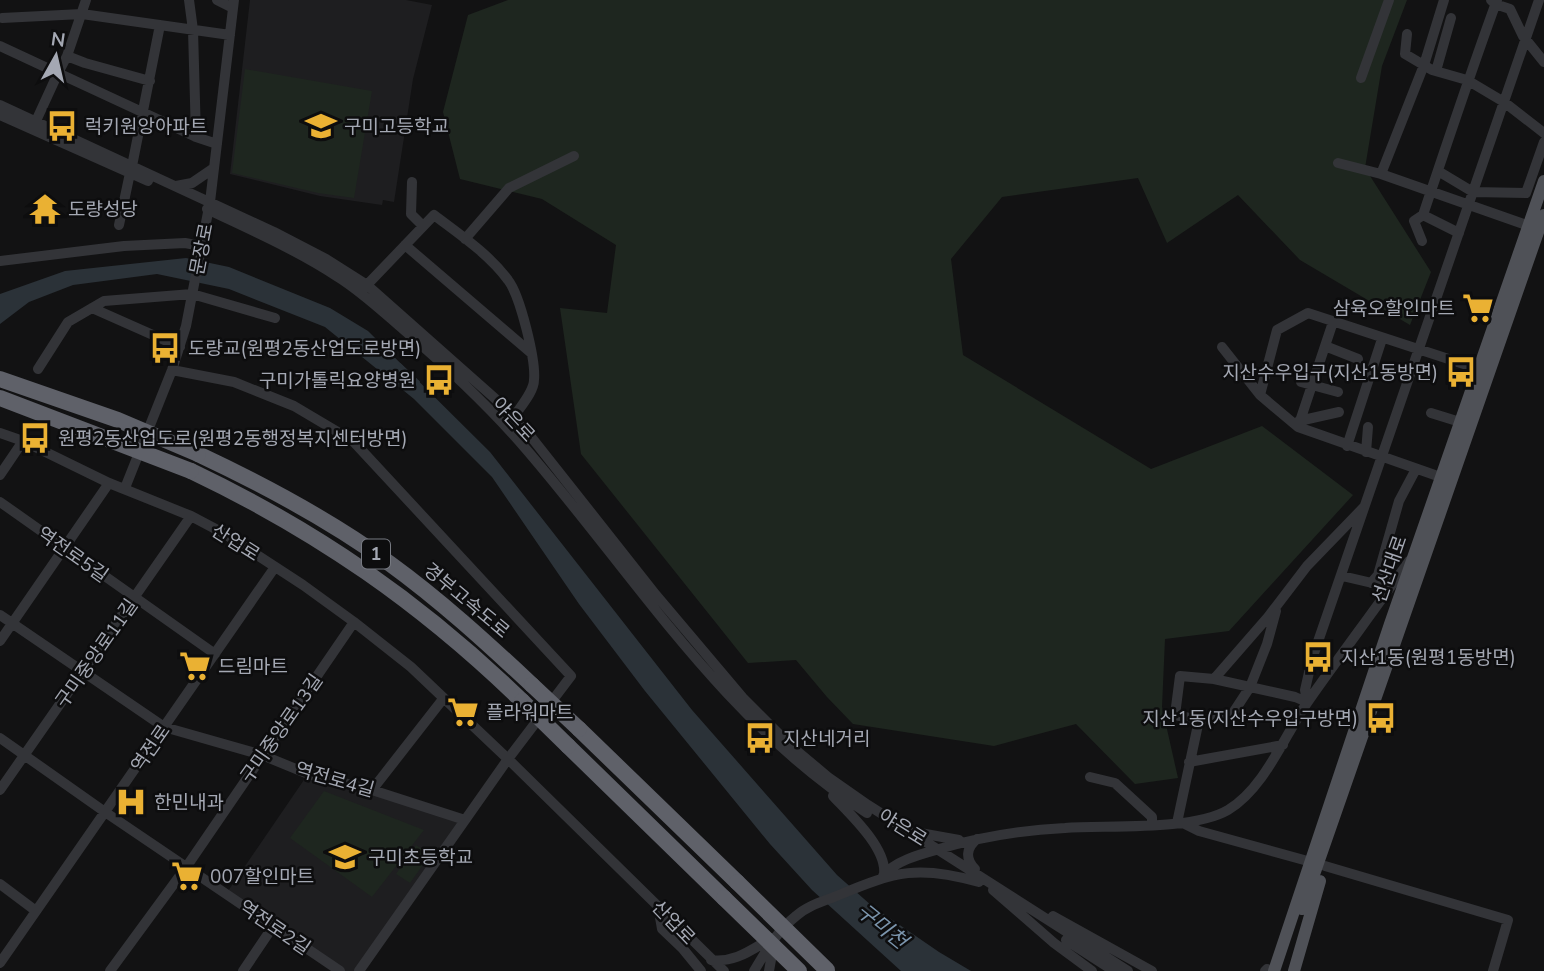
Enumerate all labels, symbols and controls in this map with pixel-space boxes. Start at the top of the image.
north arrow [21,21,91,91]
text: N [49,26,67,54]
bus stop icon: 럭키원앙아파트 [45,109,79,143]
school or university icon: 구미고등학교 [304,109,338,143]
place label: 럭키원앙아파트 [85,114,207,140]
place label: 구미고등학교 [344,114,449,140]
temple icon: 도량성당 [28,192,62,226]
place label: 도량성당 [68,197,138,223]
street label: 문장로 [184,221,220,277]
supermarket icon: 삼육오할인마트 [1461,291,1495,325]
place label: 삼육오할인마트 [1333,296,1455,322]
bus stop icon: 도량교(원평2동산업도로방면) [148,331,182,365]
place label: 도량교(원평2동산업도로방면) [188,336,421,362]
bus stop icon: 지산수우입구(지산1동방면) [1444,355,1478,389]
place label: 지산수우입구(지산1동방면) [1222,360,1438,386]
bus stop icon: 구미가톨릭요양병원 [422,363,456,397]
place label: 구미가톨릭요양병원 [259,368,416,394]
street label: 야은로 [486,392,541,448]
bus stop icon: 원평2동산업도로(원평2동행정복지센터방면) [18,421,52,455]
place label: 원평2동산업도로(원평2동행정복지센터방면) [58,426,408,452]
street label: 산업로 [206,518,265,568]
street label: 역전로5길 [32,521,113,589]
street label: 선산대로 [1366,532,1414,607]
road number: 1 [362,540,390,568]
street label: 경부고속도로 [418,557,515,644]
street label: 구미중앙로11길 [50,594,144,713]
bus stop icon: 지산1동(원평1동방면) [1301,640,1335,674]
place label: 지산1동(원평1동방면) [1341,645,1516,671]
supermarket icon: 드림마트 [178,649,212,683]
place label: 드림마트 [218,654,288,680]
street label: 구미중앙로13길 [235,669,329,788]
supermarket icon: 플라워마트 [446,695,480,729]
place label: 플라워마트 [486,700,573,726]
bus stop icon: 지산1동(지산수우입구방면) [1364,701,1398,735]
place label: 지산1동(지산수우입구방면) [1142,706,1358,732]
street label: 역전로 [125,720,177,778]
bus stop icon: 지산네거리 [743,721,777,755]
place label: 지산네거리 [783,726,870,752]
street label: 역전로4길 [292,756,377,804]
hospital icon: 한민내과 [114,785,148,819]
place label: 한민내과 [154,790,224,816]
street label: 야은로 [873,803,932,853]
school or university icon: 구미초등학교 [328,840,362,874]
place label: 구미초등학교 [368,845,473,871]
supermarket icon: 007할인마트 [170,859,204,893]
place label: 007할인마트 [210,864,314,890]
street label: 역전로2길 [233,894,315,961]
street label: 산업로 [646,895,701,951]
water label: 구미천 [851,897,915,957]

